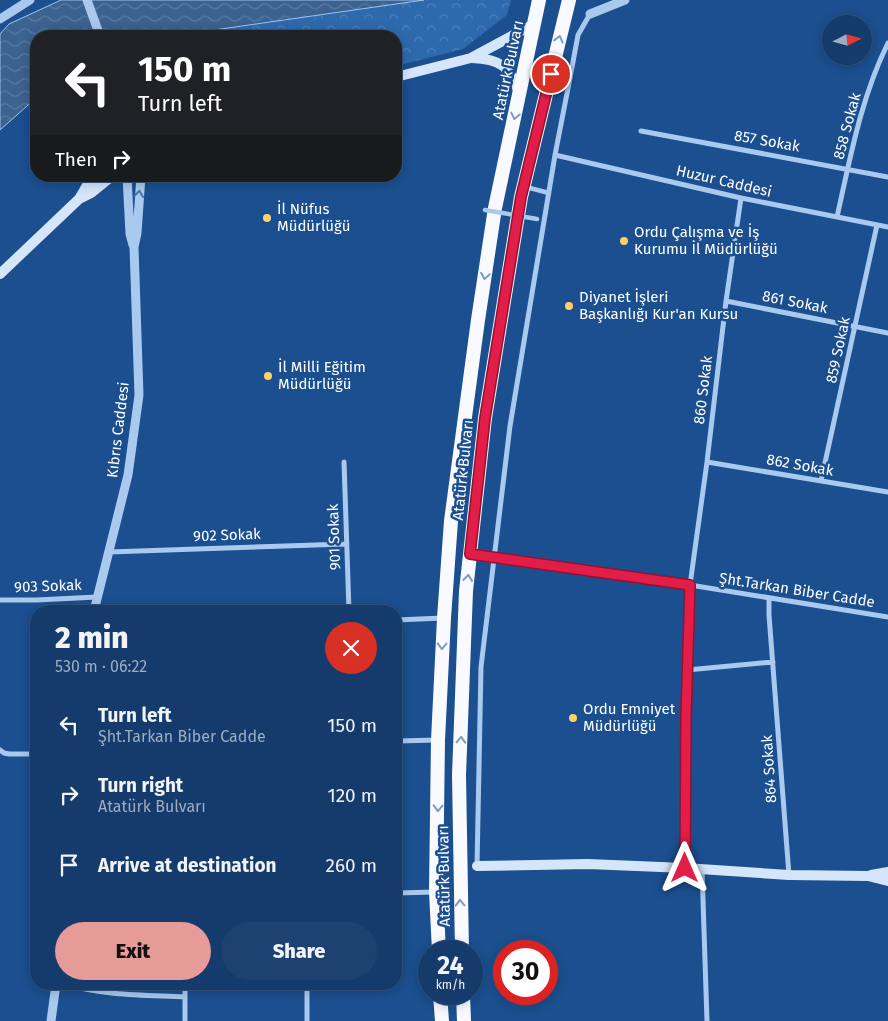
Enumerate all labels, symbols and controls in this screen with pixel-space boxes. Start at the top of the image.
north arrow [822,15,872,65]
map controls [822,15,872,65]
street label: Atatürk Bulvarı [489,19,527,121]
one-way arrow [554,35,564,43]
text: 150 m [138,48,231,90]
icon: left [55,50,120,115]
pin [530,53,572,95]
icon: arrive [537,60,565,88]
text: Turn left [138,90,222,117]
street label: 858 Sokak [829,90,865,161]
one-way arrow [510,112,520,121]
street label: 857 Sokak [733,126,802,156]
icon: right [107,145,135,173]
text: Then [55,148,97,171]
street label: Huzur Caddesi [674,161,774,201]
one-way arrow [133,190,144,198]
place label: İl Nüfus Müdürlüğü [277,200,350,235]
marker: İl Nüfus Müdürlüğü [261,212,273,224]
place label: Ordu Çalışma ve İş Kurumu İl Müdürlüğü [634,223,778,258]
marker: Ordu Çalışma ve İş Kurumu İl Müdürlüğü [618,235,630,247]
one-way arrow [480,272,490,280]
street label: 861 Sokak [761,287,830,317]
place label: Diyanet İşleri Başkanlığı Kur'an Kursu [579,288,738,323]
marker: Diyanet İşleri Başkanlığı Kur'an Kursu [563,300,575,312]
street label: 859 Sokak [822,315,854,385]
street label: 860 Sokak [690,354,716,425]
place label: İl Milli Eğitim Müdürlüğü [278,358,366,393]
marker: İl Milli Eğitim Müdürlüğü [262,370,274,382]
street label: Kıbrıs Caddesi [103,381,133,479]
street label: Atatürk Bulvarı [449,419,477,521]
street label: 862 Sokak [765,450,835,480]
street label: 901 Sokak [324,503,344,571]
street label: 902 Sokak [193,525,261,545]
street label: Şht.Tarkan Biber Cadde [718,569,876,611]
one-way arrow [462,573,473,581]
street label: 903 Sokak [14,576,83,596]
text: 2 min [55,620,128,656]
button: close [325,622,377,674]
one-way arrow [437,642,448,650]
text: 530 m · 06:22 [55,657,147,676]
place label: Ordu Emniyet Müdürlüğü [583,700,676,735]
text: Turn left [98,704,172,727]
icon: left [55,711,83,739]
marker: Ordu Emniyet Müdürlüğü [567,712,579,724]
text: 150 m [327,714,377,737]
text: Şht.Tarkan Biber Cadde [98,727,266,746]
street label: 864 Sokak [758,734,780,804]
one-way arrow [455,736,466,744]
text: Turn right [98,774,183,797]
icon: right [55,781,83,809]
text: 120 m [327,784,377,807]
text: Atatürk Bulvarı [98,797,206,816]
one-way arrow [432,804,443,812]
street label: Atatürk Bulvarı [434,825,454,927]
position arrow [658,841,710,893]
icon: arrive [55,851,83,879]
text: Arrive at destination [98,854,277,877]
text: 260 m [326,854,377,877]
one-way arrow [455,898,466,906]
button: Exit [55,922,211,980]
button: Share [221,922,377,980]
speed limit sign: 30 [493,940,558,1005]
text: 24 [437,951,464,981]
text: km/h [436,978,465,992]

